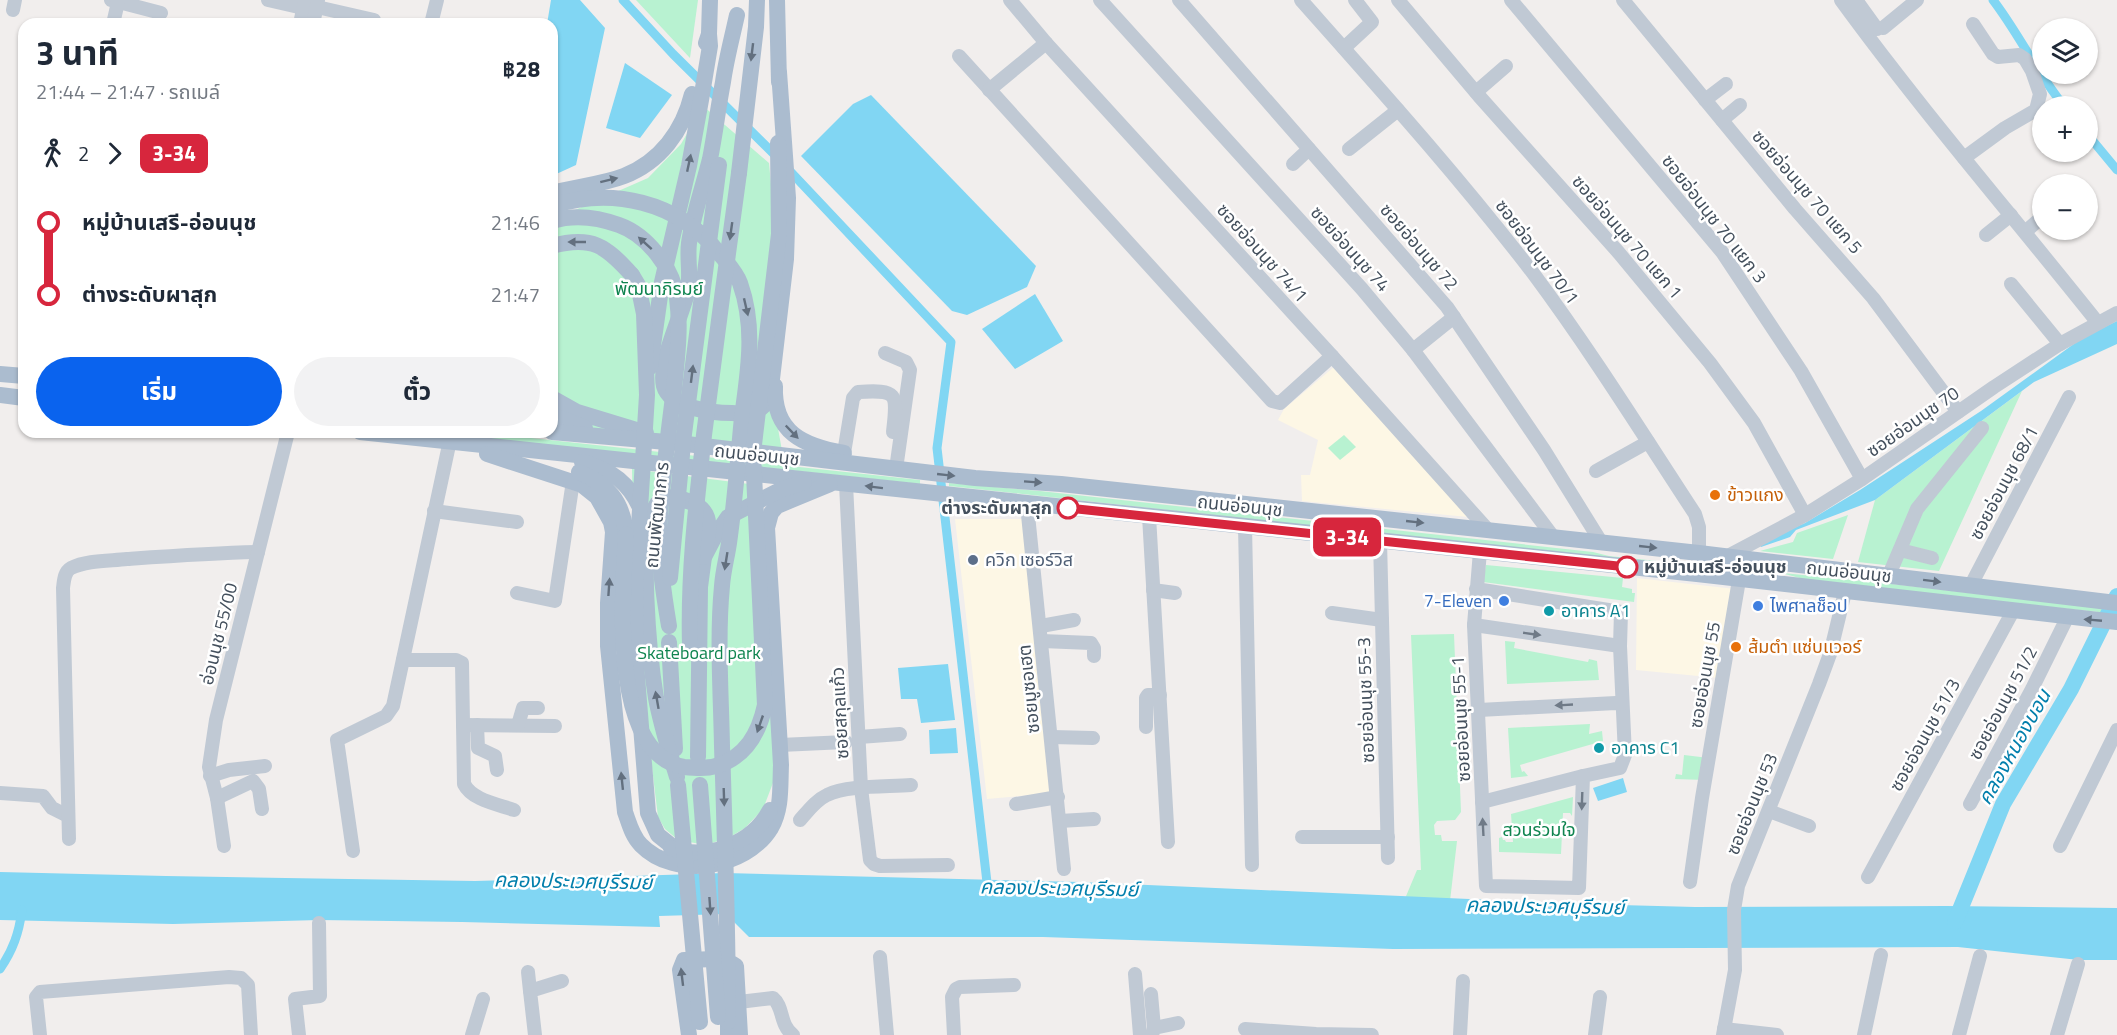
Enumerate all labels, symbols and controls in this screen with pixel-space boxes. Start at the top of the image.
map controls [2032,18,2098,240]
button: layers [2032,18,2098,84]
text: 3 นาที [36,28,119,78]
one-way arrow [748,43,757,62]
text: ฿28 [503,52,540,86]
text: 21:44 – 21:47 · รถเมล์ [36,76,220,107]
button: + [2032,96,2098,162]
street label: ซอยอ่อนนุช 70 แยก 5 [1746,124,1869,260]
icon: walk [36,137,69,170]
icon: forward [98,137,131,170]
text: 3-34 [152,137,196,169]
text: 2 [78,138,89,169]
street label: ซอยอ่อนนุช 70 แยก 3 [1655,149,1773,289]
one-way arrow [685,154,694,173]
street label: ซอยอ่อนนุช 70 แยก 1 [1566,169,1689,305]
button: − [2032,174,2098,240]
one-way arrow [600,175,618,184]
street label: ซอยอ่อนนุช 70/1 [1489,194,1586,310]
street label: ซอยอ่อนนุช 74/1 [1210,197,1314,308]
street label: ซอยอ่อนนุช 72 [1374,197,1465,296]
street label: ซอยอ่อนนุช 74 [1304,200,1396,298]
text: หมู่บ้านเสรี-อ่อนนุช [82,205,256,239]
text: 21:46 [491,207,540,238]
one-way arrow [727,221,736,240]
one-way arrow [567,237,586,247]
one-way arrow [638,237,653,250]
park label: พัฒนาภิรมย์ [615,275,703,302]
text: ต่างระดับผาสุก [82,277,217,311]
text: 21:47 [491,279,540,310]
one-way arrow [742,298,752,316]
button: เริ่ม [36,357,282,426]
button: ตั๋ว [294,357,540,426]
one-way arrow [687,365,697,384]
street label: ซอยอ่อนนุช 70 [1861,380,1965,464]
street label: ซอยอ่อนนุช 68/1 [1962,421,2045,544]
one-way arrow [785,425,799,440]
street label: ถนนอ่อนนุช [713,437,801,472]
street label: ถนนพัฒนาการ [637,460,676,570]
one-way arrow [937,470,956,480]
one-way arrow [1024,477,1043,487]
place label: ข้าวแกง [1727,481,1784,508]
one-way arrow [865,483,884,492]
street label: ถนนอ่อนนุช [1196,488,1284,523]
marker: ข้าวแกง [1708,488,1722,502]
place label: ต่างระดับผาสุก [941,494,1052,521]
marker: ต่างระดับผาสุก [1057,497,1079,519]
one-way arrow [1406,517,1425,527]
line badge: 3-34 [1305,518,1389,556]
text: 3-34 [1325,521,1369,553]
one-way arrow [1638,542,1657,552]
place label: ควิก เซอร์วิส [985,546,1073,573]
one-way arrow [721,551,730,570]
marker: ควิก เซอร์วิส [966,553,980,567]
place label: หมู่บ้านเสรี-อ่อนนุช [1644,553,1787,580]
street label: ถนนอ่อนนุช [1805,554,1893,589]
marker: หมู่บ้านเสรี-อ่อนนุช [1616,556,1638,578]
one-way arrow [1922,576,1941,585]
one-way arrow [605,577,614,596]
street label: อ่อนนุช 55/00 [193,580,244,688]
place label: 7-Eleven [1424,587,1492,614]
place label: ไพศาลช็อป [1769,592,1848,619]
marker: 7-Eleven [1497,594,1511,608]
place label: อาคาร A1 [1561,597,1631,624]
marker: ไพศาลช็อป [1751,599,1765,613]
marker: อาคาร A1 [1542,604,1556,618]
one-way arrow [2084,615,2103,625]
street label: ซอยอ่อนนุช 55 [1682,619,1727,730]
one-way arrow [1523,629,1542,638]
place label: ส้มตำ แซ่บเเวอร์ [1748,633,1862,660]
street label: ซอยอ่อนนุช 55-3 [1350,637,1381,763]
park label: Skateboard park [637,639,761,666]
marker: ส้มตำ แซ่บเเวอร์ [1729,640,1743,654]
street label: ซอยอ่อนนุช 51/2 [1961,641,2044,764]
street label: ซอยมูซอเฮต [1010,643,1047,735]
street label: ซอยอ่อนนุช 55-1 [1444,656,1477,783]
street label: ซอยสกุลแก้ว [824,666,855,760]
street label: ซอยอ่อนนุช 51/3 [1882,673,1967,796]
water label: คลองหนองบอน [1969,682,2059,810]
one-way arrow [652,691,661,710]
one-way arrow [1555,701,1574,710]
one-way arrow [754,715,764,733]
place label: อาคาร C1 [1611,734,1680,761]
marker: อาคาร C1 [1592,741,1606,755]
street label: ซอยอ่อนนุช 53 [1719,749,1784,859]
one-way arrow [617,771,626,790]
one-way arrow [719,788,728,807]
one-way arrow [1578,791,1587,810]
park label: สวนร่วมใจ [1502,816,1576,843]
one-way arrow [1479,818,1488,837]
water label: คลองประเวศบุรีรมย์ [494,864,657,897]
water label: คลองประเวศบุรีรมย์ [980,871,1143,904]
water label: คลองประเวศบุรีรมย์ [1466,889,1629,922]
one-way arrow [706,897,715,916]
one-way arrow [677,967,687,986]

